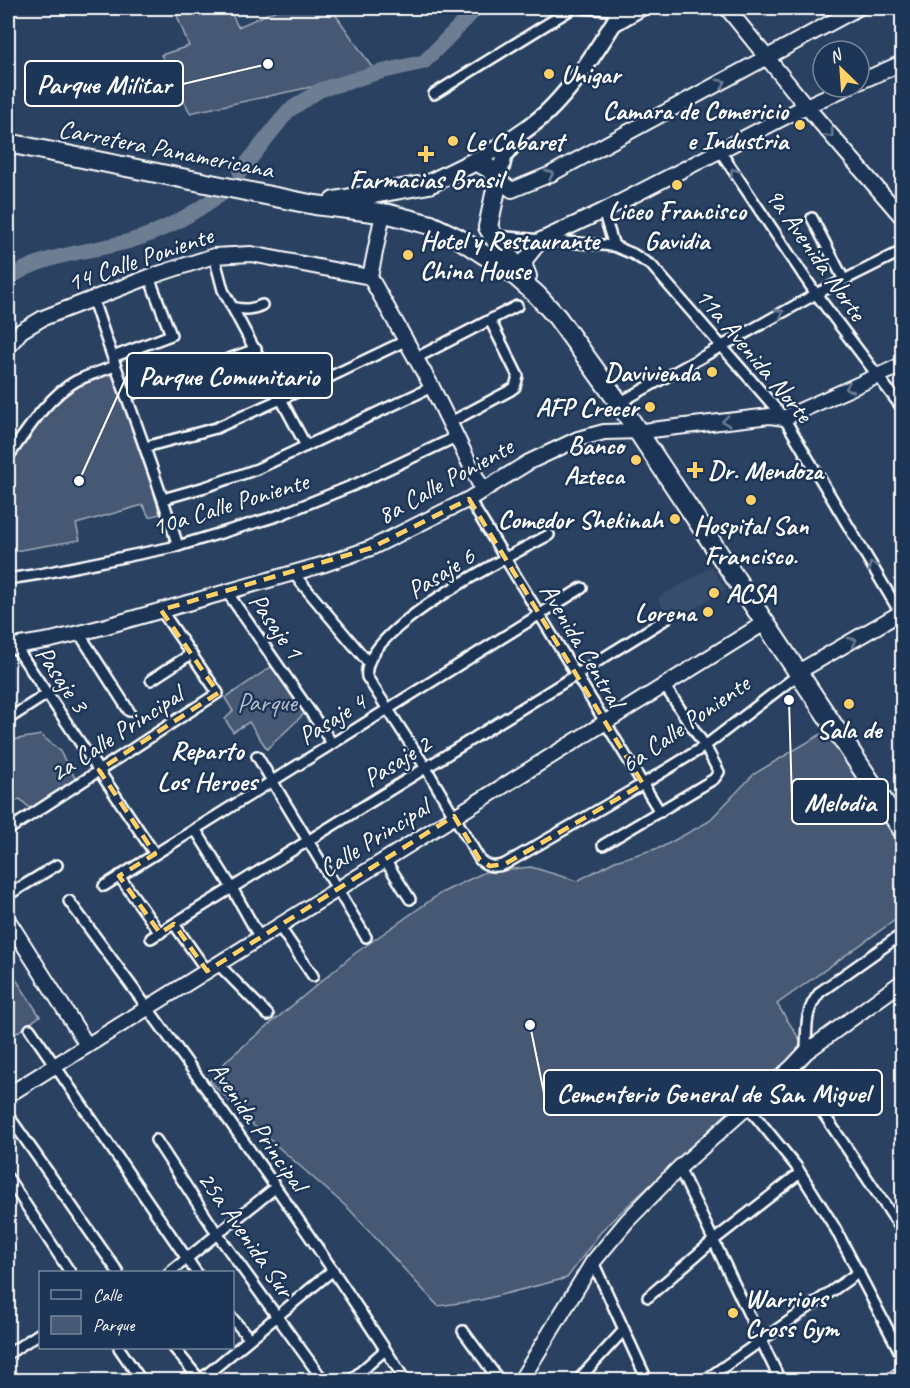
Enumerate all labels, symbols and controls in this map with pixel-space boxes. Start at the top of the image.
north arrow [811,39,871,99]
text: N [826,44,847,67]
place label: Unigar [561,58,623,91]
callout: Parque Militar [25,61,183,106]
text: Parque Militar [37,67,174,101]
marker: Unigar [542,67,556,81]
one-way arrow [716,78,727,90]
place label: Camara de Comericio e Industria [602,94,790,157]
street label: Carretera Panamericana [56,112,278,186]
marker: Camara de Comericio e Industria [793,118,807,132]
place label: Le Cabaret [465,125,568,158]
one-way arrow [823,127,834,138]
marker: Le Cabaret [446,134,460,148]
marker: Farmacias Brasil [419,147,433,161]
place label: Farmacias Brasil [349,163,508,196]
one-way arrow [730,168,741,179]
one-way arrow [543,170,554,181]
marker: Liceo Francisco Gavidia [670,178,684,192]
street label: 9a Avenida Norte [758,181,875,328]
place label: Liceo Francisco Gavidia [608,194,748,257]
street label: 14 Calle Poniente [63,218,218,299]
place label: Hotel y Restaurante China House [420,224,601,287]
marker: Hotel y Restaurante China House [401,248,415,262]
street label: 11a Avenida Norte [688,281,821,431]
one-way arrow [774,309,784,320]
callout: Parque Comunitario [127,353,332,398]
place label: Davivienda [605,356,702,389]
text: Parque Comunitario [139,359,321,393]
marker: Davivienda [705,365,719,379]
one-way arrow [845,381,856,393]
place label: AFP Crecer [536,391,641,424]
marker: AFP Crecer [643,400,657,414]
one-way arrow [722,414,731,427]
street label: 8a Calle Poniente [371,429,521,532]
place label: Banco Azteca [564,429,627,492]
marker: Banco Azteca [629,453,643,467]
place label: Dr. Mendoza [708,454,825,487]
marker: Dr. Mendoza [686,461,704,479]
street label: 10a Calle Poniente [148,464,315,543]
marker: Hospital San Francisco. [744,493,758,507]
place label: Comedor Shekinah [498,503,665,536]
place label: Hospital San Francisco. [694,509,810,572]
marker: Comedor Shekinah [668,512,682,526]
street label: Pasaje 6 [401,539,482,606]
one-way arrow [868,562,880,572]
street label: Avenida Central [532,577,634,717]
place label: ACSA [726,577,777,610]
street label: Pasaje 1 [241,586,311,667]
marker: ACSA [707,586,721,600]
place label: Lorena [635,596,698,629]
marker: Lorena [701,605,715,619]
one-way arrow [847,637,858,648]
street label: Pasaje 3 [28,639,97,721]
street label: 6a Calle Poniente [614,666,758,781]
street label: 2a Calle Principal [43,676,193,789]
street label: Pasaje 4 [292,684,374,752]
park label: Parque [237,686,298,719]
marker: Sala de [842,697,856,711]
place label: Sala de [817,713,884,746]
street label: Pasaje 2 [357,726,439,794]
district label: Reparto Los Heroes [157,733,259,798]
callout: Melodia [792,779,888,824]
text: Melodia [804,785,878,819]
street label: Calle Principal [313,789,439,885]
street label: Avenida Principal [201,1055,318,1201]
callout: Cementerio General de San Miguel [544,1070,882,1115]
text: Cementerio General de San Miguel [556,1076,875,1110]
street label: 25a Avenida Sur [190,1164,303,1306]
legend [39,1271,234,1349]
place label: Warriors Cross Gym [745,1282,841,1345]
text: Calle [93,1284,122,1306]
marker: Warriors Cross Gym [726,1306,740,1320]
text: Parque [93,1314,135,1336]

